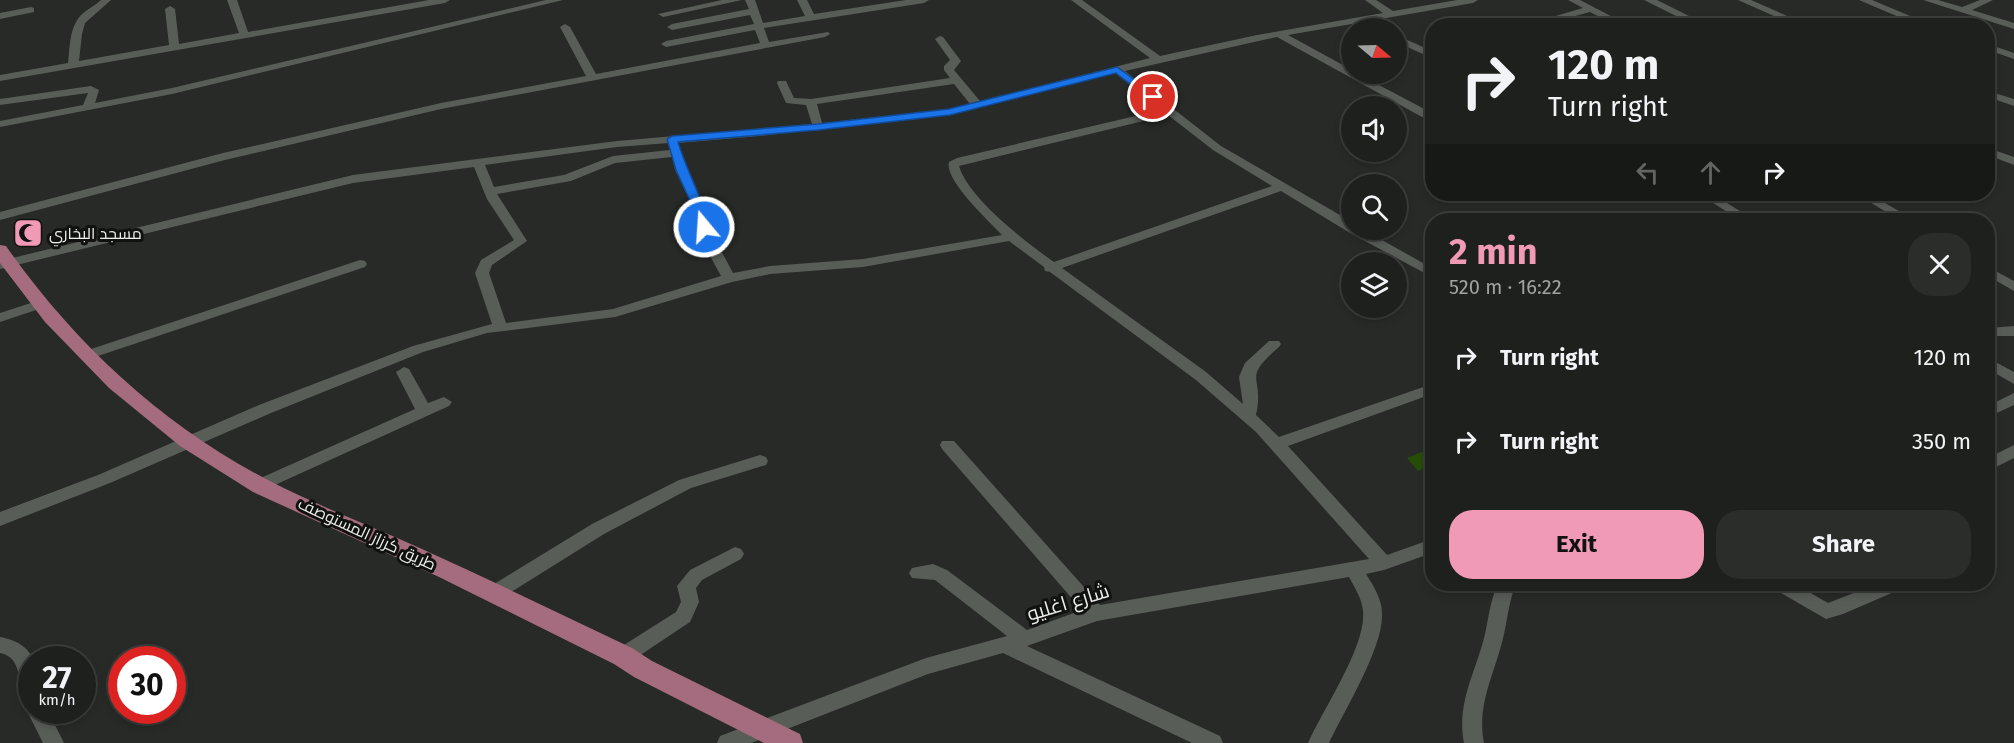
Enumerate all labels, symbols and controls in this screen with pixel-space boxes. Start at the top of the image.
north arrow [1341,18,1407,84]
map controls [1341,18,1407,318]
text: 120 m [1548,40,1659,90]
icon: right [1449,42,1527,120]
pin [1127,71,1178,122]
icon: arrive [1136,80,1169,113]
text: Turn right [1548,91,1668,123]
button: sound [1341,96,1407,162]
icon: left [1631,156,1664,189]
icon: ahead [1694,156,1727,189]
icon: right [1757,156,1790,189]
button: search [1341,174,1407,240]
position arrow [672,195,736,259]
mosque icon: مسجد البخاري [12,217,44,249]
place label: مسجد البخاري [49,224,142,247]
text: 2 min [1449,230,1538,274]
button: close [1908,233,1971,296]
button: layers [1341,252,1407,318]
text: 520 m · 16:22 [1449,275,1562,299]
icon: right [1449,341,1482,374]
text: Turn right [1500,344,1599,371]
text: 120 m [1914,344,1971,371]
icon: right [1449,425,1482,458]
text: Turn right [1500,428,1599,455]
text: 350 m [1912,428,1971,455]
street label: طريق كرزاز المستوصف [295,494,439,575]
button: Exit [1449,510,1704,579]
button: Share [1716,510,1971,579]
street label: شارع اغليو [1024,578,1113,628]
speed limit sign: 30 [108,646,186,724]
text: 27 [42,660,72,696]
text: km/h [38,691,76,709]

